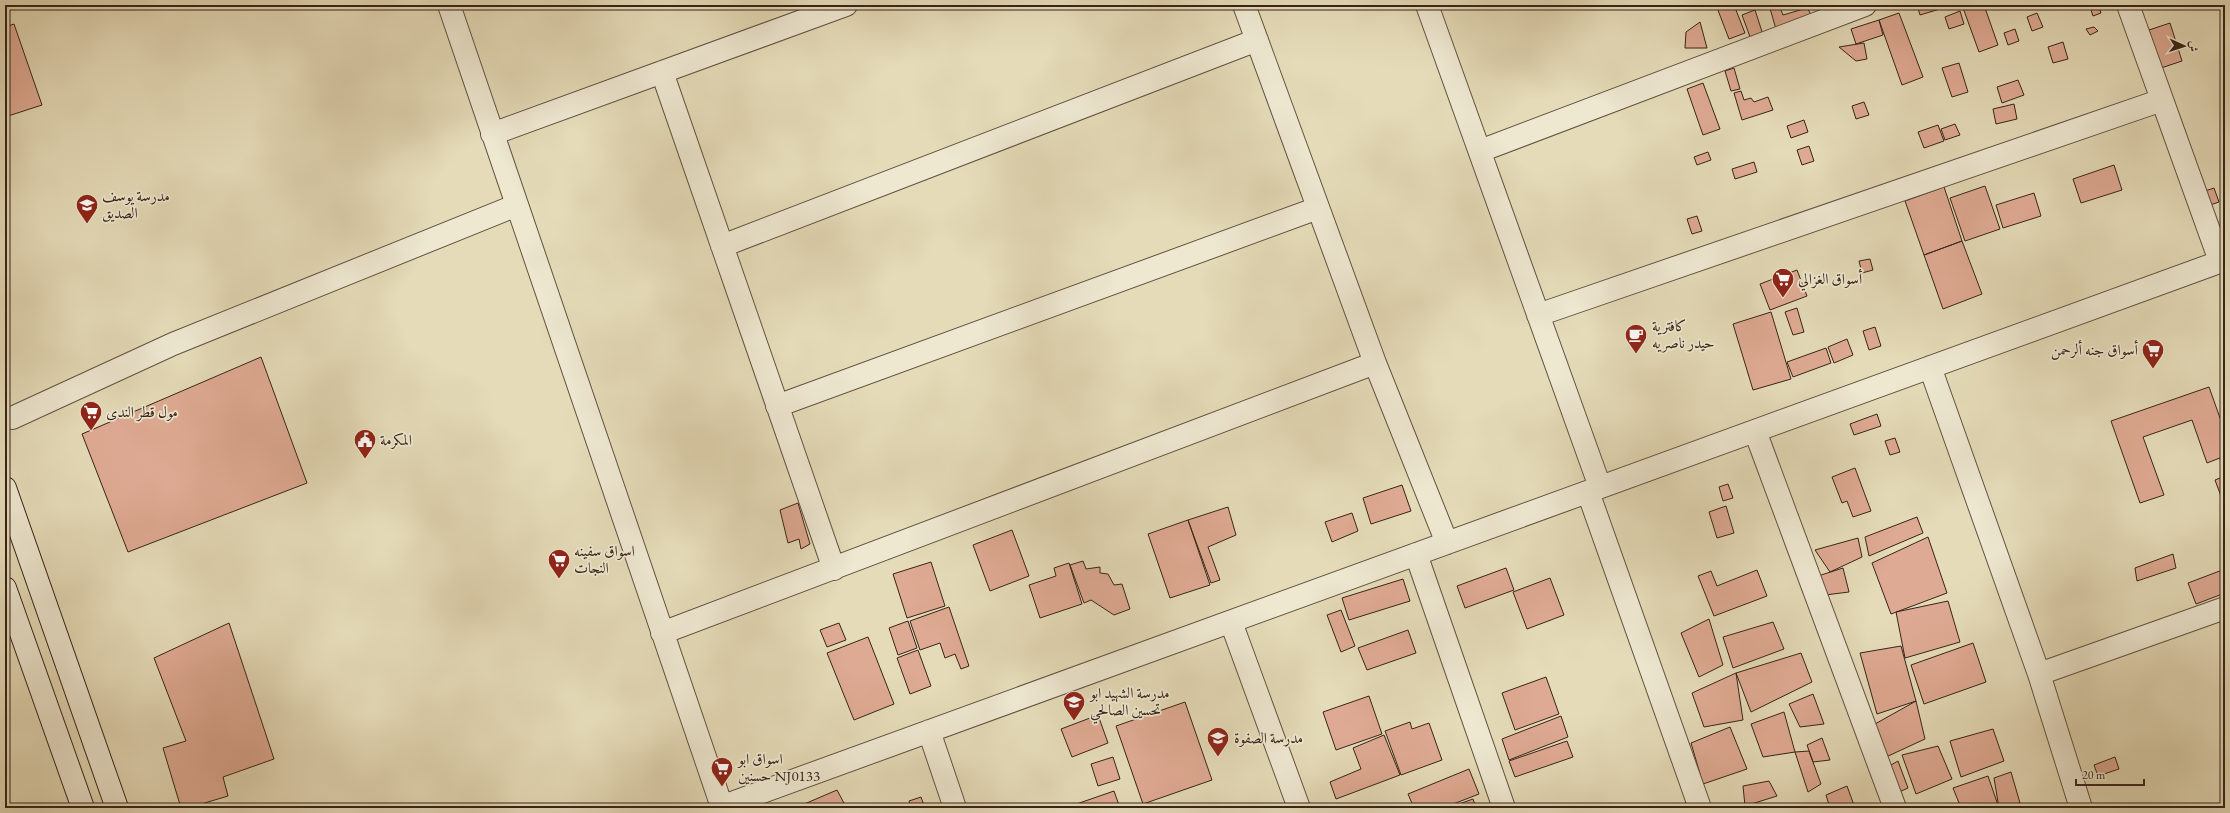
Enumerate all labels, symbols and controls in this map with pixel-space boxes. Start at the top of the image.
north arrow [2164,26,2204,66]
text: ش [2187,41,2201,52]
place label: مدرسة يوسف الصديق [102,186,170,222]
school or university icon: مدرسة يوسف الصديق [74,192,100,225]
supermarket icon: أسواق الغزالي [1770,266,1796,299]
place label: أسواق الغزالي [1798,268,1863,291]
place label: كافترية حيدر ناصريه [1652,316,1714,353]
cafe icon: كافترية حيدر ناصريه [1623,322,1649,355]
supermarket icon: أسواق جنه ألرحمن [2140,337,2166,370]
place label: أسواق جنه ألرحمن [2051,339,2138,360]
supermarket icon: مول قطر الندى [78,399,104,432]
place label: مول قطر الندى [106,402,178,422]
public building icon: المكرمة [352,427,378,460]
place label: المكرمة [380,430,412,450]
place label: اسواق سفينه النجات [574,541,635,577]
supermarket icon: اسواق سفينه النجات [546,547,572,580]
place label: مدرسة الشهيد ابو تحسين الصالحي [1088,683,1170,724]
school or university icon: مدرسة الشهيد ابو تحسين الصالحي [1061,689,1087,722]
school or university icon: مدرسة الصفوة [1205,725,1231,758]
place label: مدرسة الصفوة [1234,728,1303,747]
place label: اسواق ابو حسنين NJ0133 [736,749,820,785]
supermarket icon: اسواق ابو حسنين NJ0133 [709,755,735,788]
scale bar [2076,761,2144,787]
text: 20 m [2082,767,2106,783]

